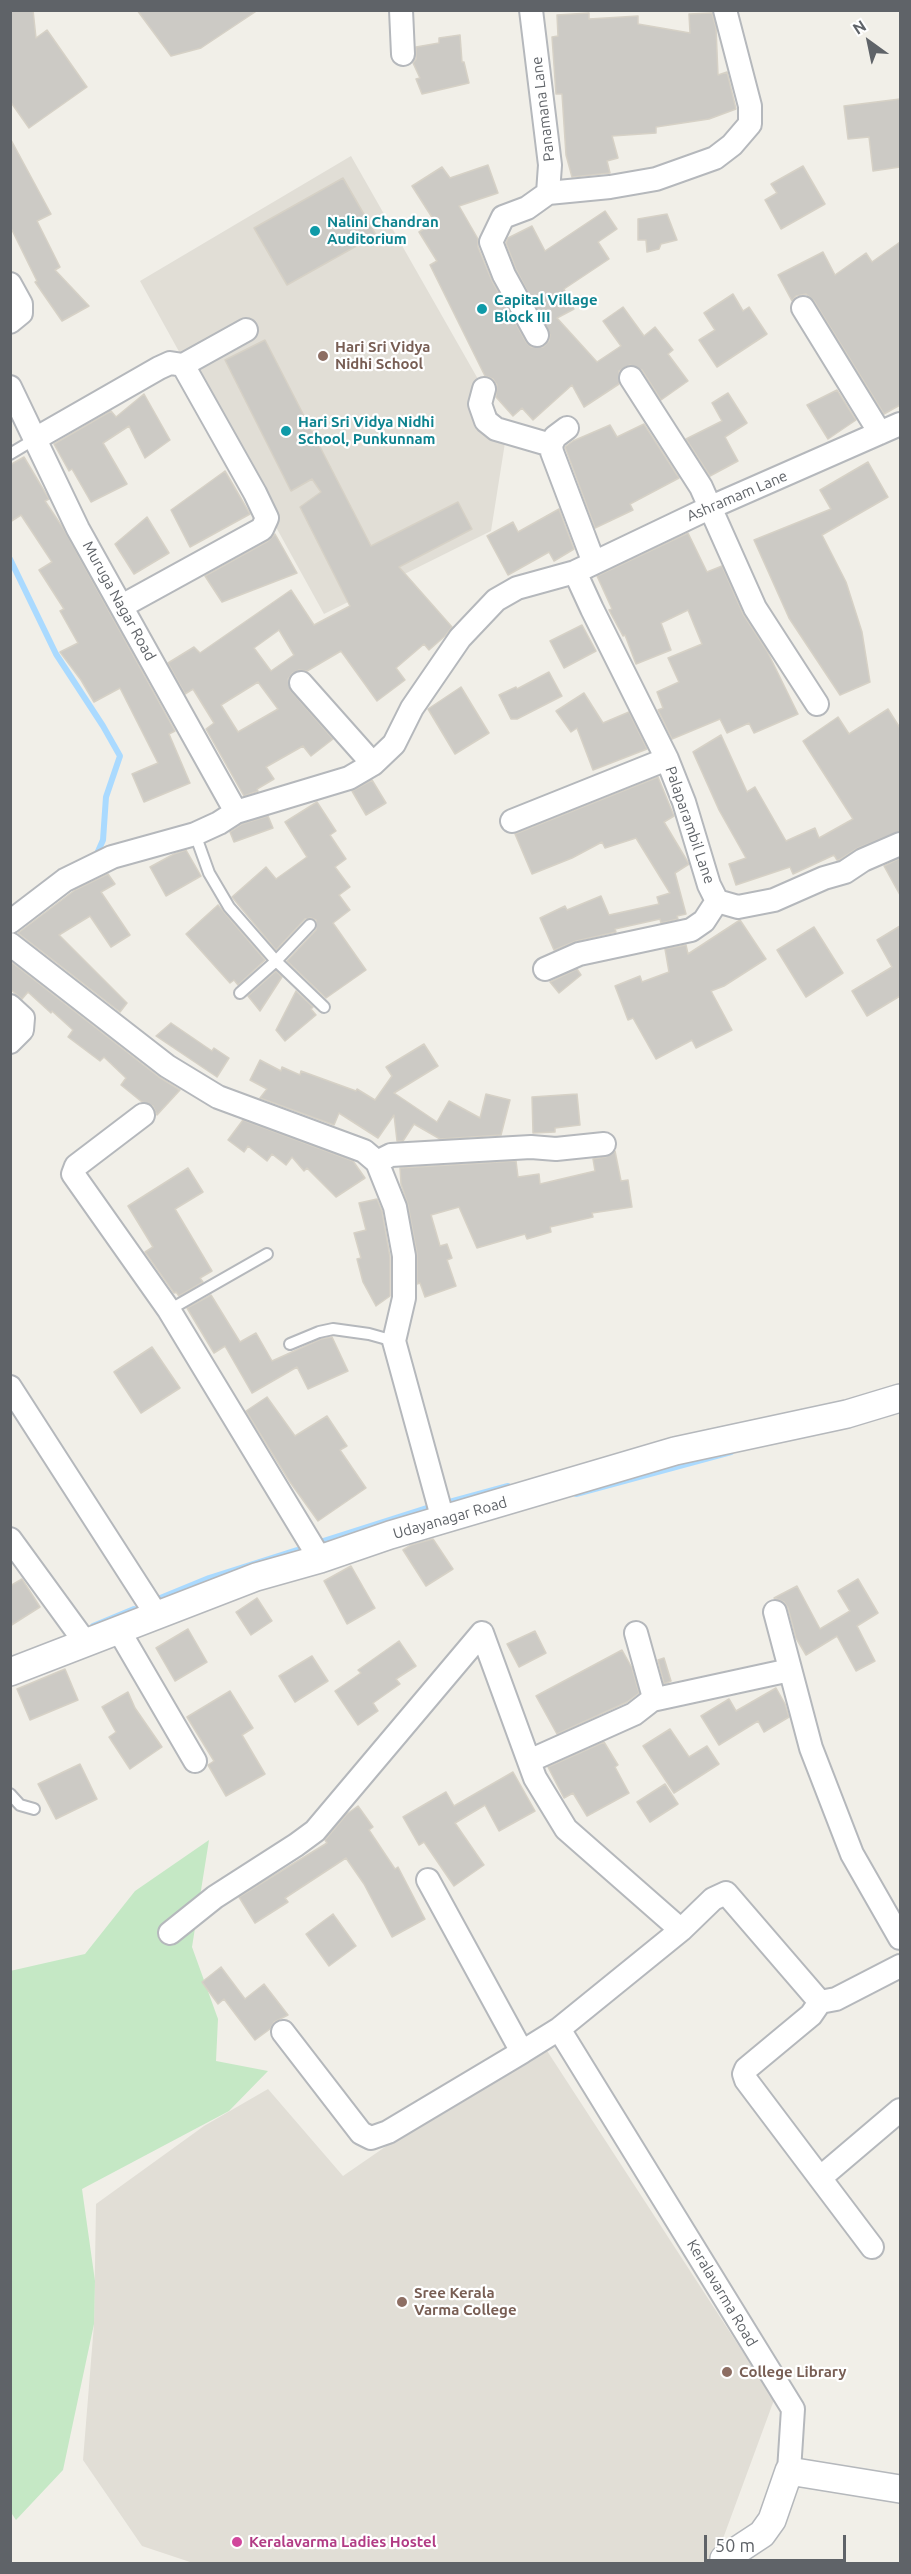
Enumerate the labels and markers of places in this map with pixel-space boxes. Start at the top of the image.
place label: Nalini Chandran Auditorium [327,213,439,248]
marker: Nalini Chandran Auditorium [308,224,322,238]
place label: Capital Village Block III [494,291,598,326]
marker: Capital Village Block III [475,302,489,316]
place label: Hari Sri Vidya Nidhi School [335,338,430,373]
marker: Hari Sri Vidya Nidhi School [316,349,330,363]
place label: Hari Sri Vidya Nidhi School, Punkunnam [298,413,436,448]
marker: Hari Sri Vidya Nidhi School, Punkunnam [279,424,293,438]
place label: Sree Kerala Varma College [414,2284,517,2319]
marker: Sree Kerala Varma College [395,2295,409,2309]
place label: College Library [739,2363,846,2381]
marker: College Library [720,2365,734,2379]
place label: Keralavarma Ladies Hostel [249,2533,436,2551]
marker: Keralavarma Ladies Hostel [230,2535,244,2549]

